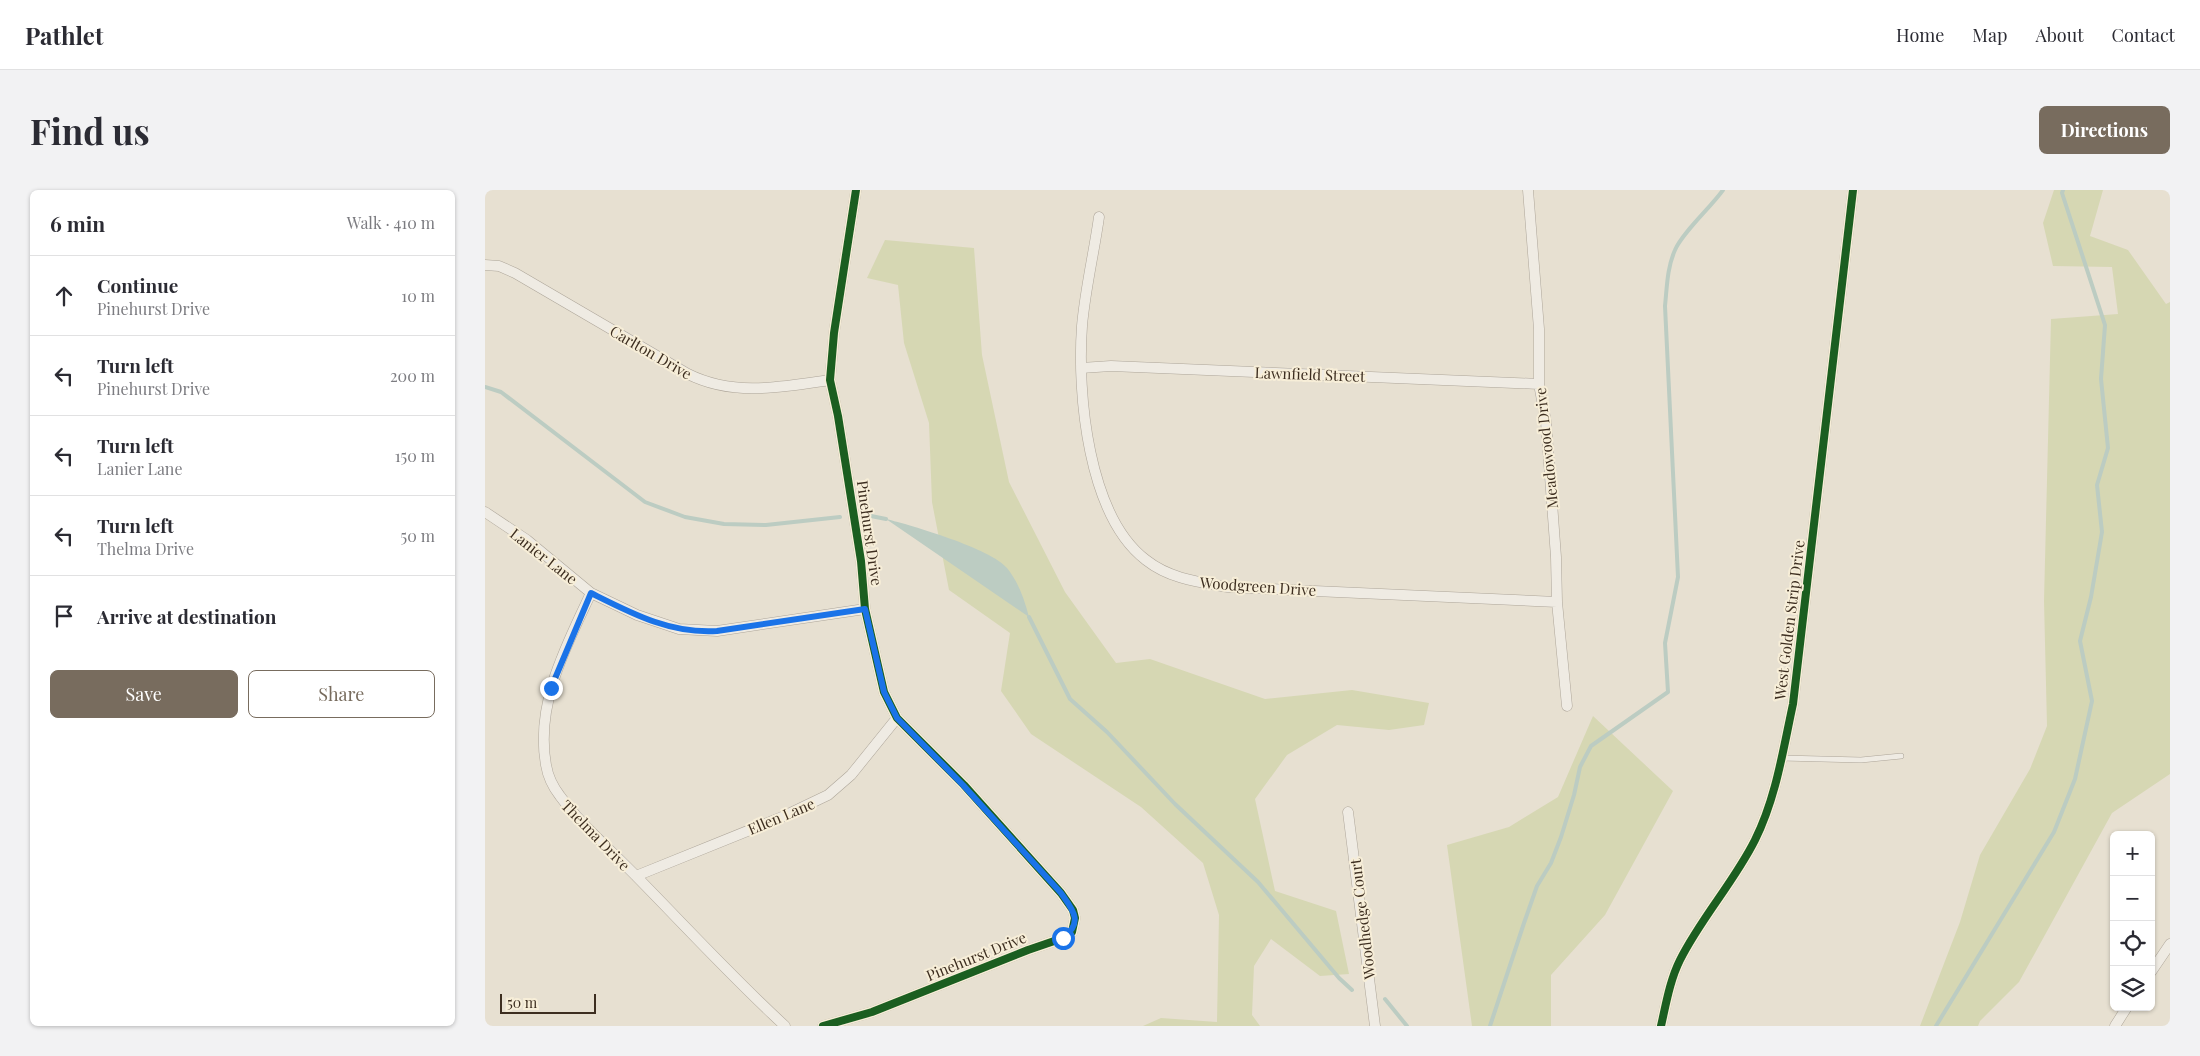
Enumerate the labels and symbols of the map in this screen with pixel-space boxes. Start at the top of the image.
street label: Carlton Drive [606,320,696,384]
street label: Lawnfield Street [1254,362,1366,386]
street label: Meadowood Drive [1530,386,1562,510]
street label: Pinehurst Drive [853,479,887,587]
street label: Lanier Lane [506,523,582,589]
street label: West Golden Strip Drive [1769,539,1809,702]
street label: Woodgreen Drive [1198,572,1317,600]
route end [540,677,563,700]
street label: Ellen Lane [745,793,817,839]
street label: Thelma Drive [557,795,635,875]
street label: Woodhedge Court [1345,857,1379,981]
street label: Pinehurst Drive [923,927,1029,985]
route start [1052,927,1075,950]
scale bar [500,991,596,1014]

